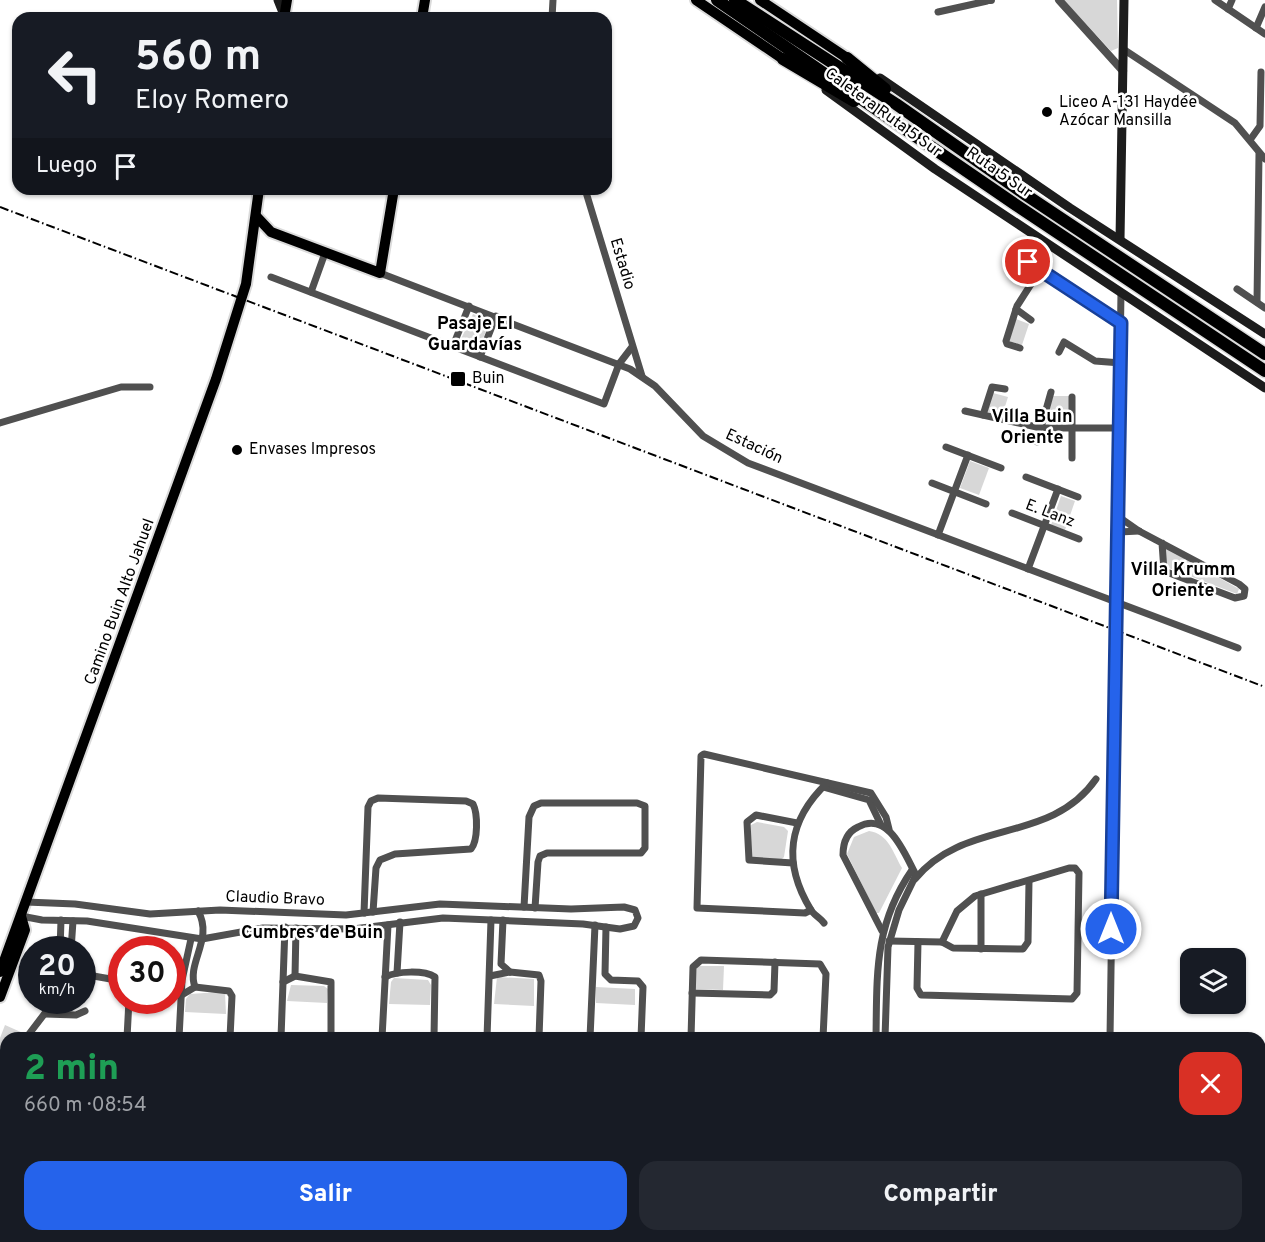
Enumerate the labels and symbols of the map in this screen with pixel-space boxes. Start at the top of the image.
street label: Caletera Ruta 5 Sur [820,64,946,162]
place label: Liceo A-131 Haydée Azócar Mansilla [1059,93,1197,131]
marker: Liceo A-131 Haydée Azócar Mansilla [1040,105,1054,119]
street label: Ruta 5 Sur [962,143,1036,203]
street label: Estadio [605,236,639,292]
pin [1002,236,1053,287]
district label: Pasaje El Guardavías [428,313,522,357]
place label: Buin [472,369,505,389]
marker: Buin [449,370,467,388]
district label: Villa Buin Oriente [991,406,1073,450]
street label: Estación [722,425,786,469]
place label: Envases Impresos [249,440,376,460]
marker: Envases Impresos [230,443,244,457]
street label: E. Lanz [1022,495,1078,533]
street label: Camino Buin Alto Jahuel [81,516,159,688]
district label: Villa Krumm Oriente [1131,559,1235,603]
street label: Claudio Bravo [225,887,325,911]
position arrow [1079,897,1143,961]
district label: Cumbres de Buin [241,922,383,945]
speed limit sign: 30 [108,936,186,1014]

